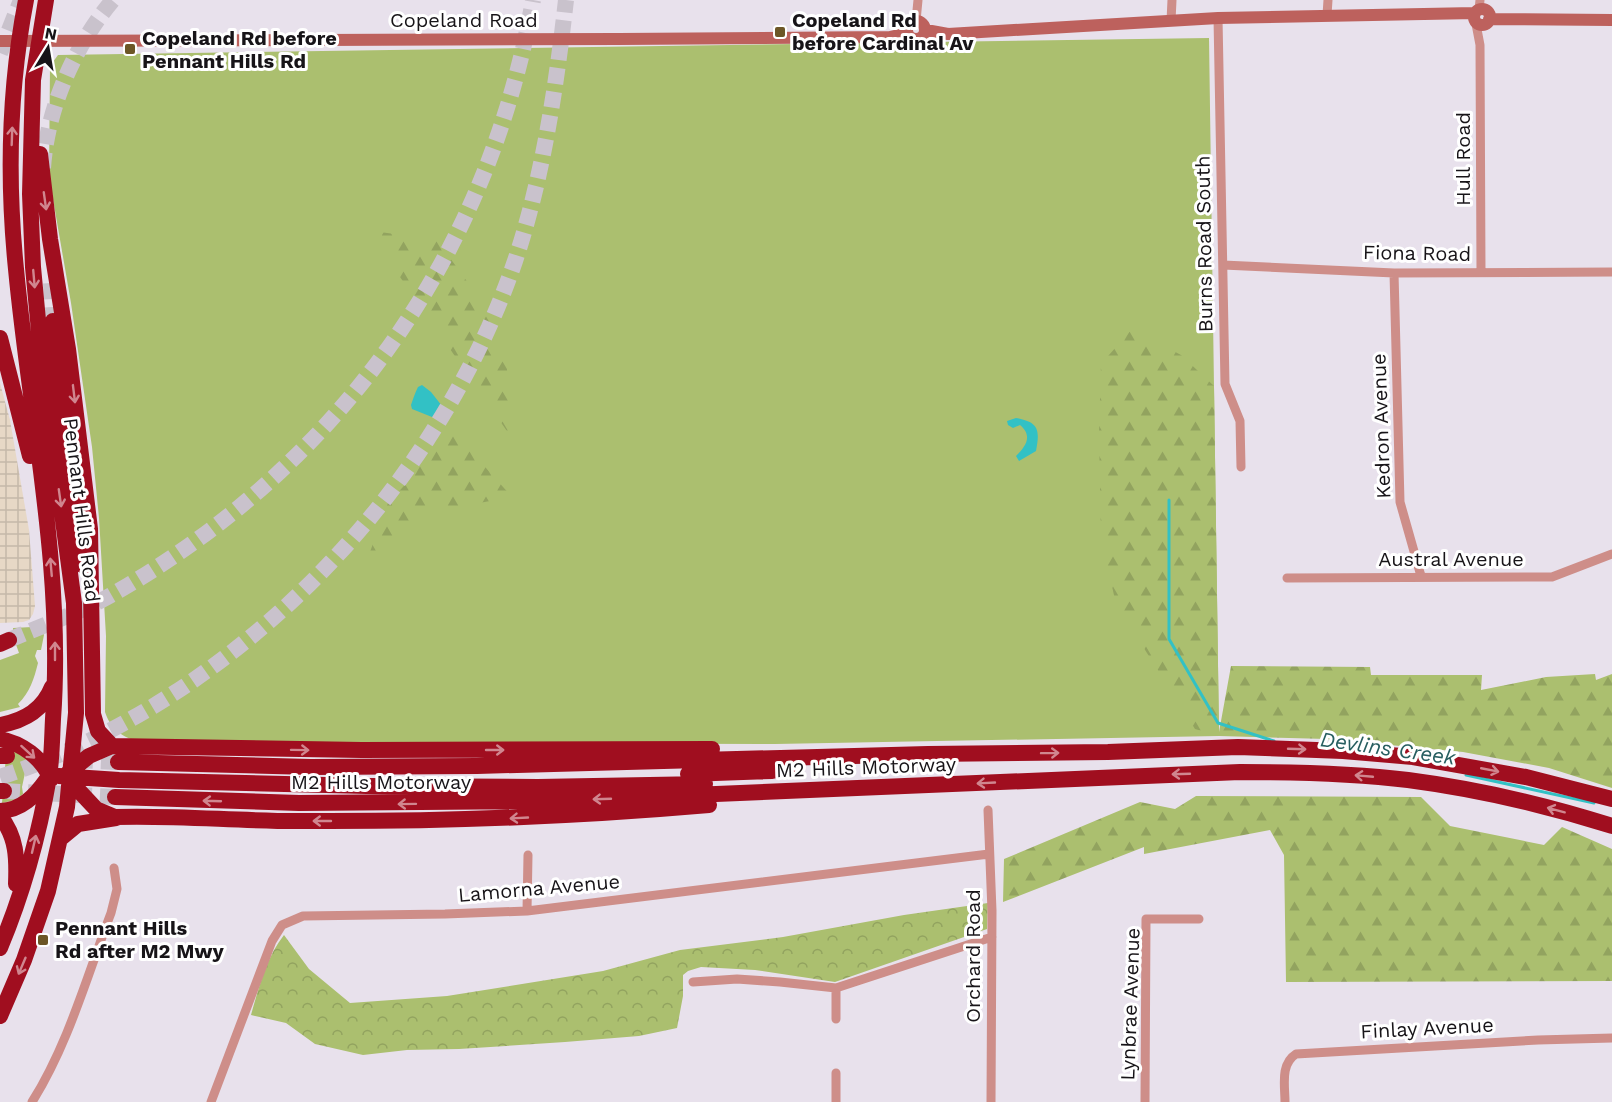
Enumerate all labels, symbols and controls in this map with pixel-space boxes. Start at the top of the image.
street label: Copeland Road [390,8,538,32]
place label: Copeland Rd before Cardinal Av [792,8,974,55]
north arrow [18,18,78,78]
text: N [43,23,58,44]
marker: Copeland Rd before Cardinal Av [773,25,787,39]
place label: Copeland Rd before Pennant Hills Rd [142,26,337,73]
marker: Copeland Rd before Pennant Hills Rd [123,42,137,56]
street label: Hull Road [1451,112,1475,206]
one-way arrow [6,126,17,146]
street label: Burns Road South [1190,155,1218,333]
one-way arrow [39,191,50,210]
street label: Fiona Road [1363,240,1471,266]
one-way arrow [29,269,40,288]
street label: Kedron Avenue [1366,353,1396,499]
one-way arrow [69,383,80,403]
street label: Pennant Hills Road [59,416,105,604]
one-way arrow [55,488,66,508]
street label: Austral Avenue [1378,547,1524,571]
one-way arrow [46,557,57,577]
one-way arrow [49,641,61,661]
water label: Devlins Creek [1319,726,1458,770]
one-way arrow [290,744,310,755]
one-way arrow [485,744,505,756]
one-way arrow [1286,744,1306,755]
one-way arrow [20,745,35,759]
one-way arrow [1039,747,1059,759]
street label: M2 Hills Motorway [776,752,957,782]
one-way arrow [1480,765,1500,776]
one-way arrow [1172,769,1192,780]
street label: M2 Hills Motorway [291,770,472,794]
one-way arrow [1355,770,1375,781]
one-way arrow [977,777,997,788]
one-way arrow [593,793,613,805]
one-way arrow [203,796,223,807]
one-way arrow [398,798,418,809]
one-way arrow [1547,804,1566,815]
one-way arrow [510,813,530,824]
one-way arrow [313,815,333,827]
one-way arrow [28,835,40,854]
street label: Lamorna Avenue [457,869,621,907]
street label: Orchard Road [961,889,985,1023]
place label: Pennant Hills Rd after M2 Mwy [55,916,224,963]
street label: Lynbrae Avenue [1115,927,1145,1081]
marker: Pennant Hills Rd after M2 Mwy [36,933,50,947]
one-way arrow [16,956,27,974]
street label: Finlay Avenue [1360,1013,1494,1043]

